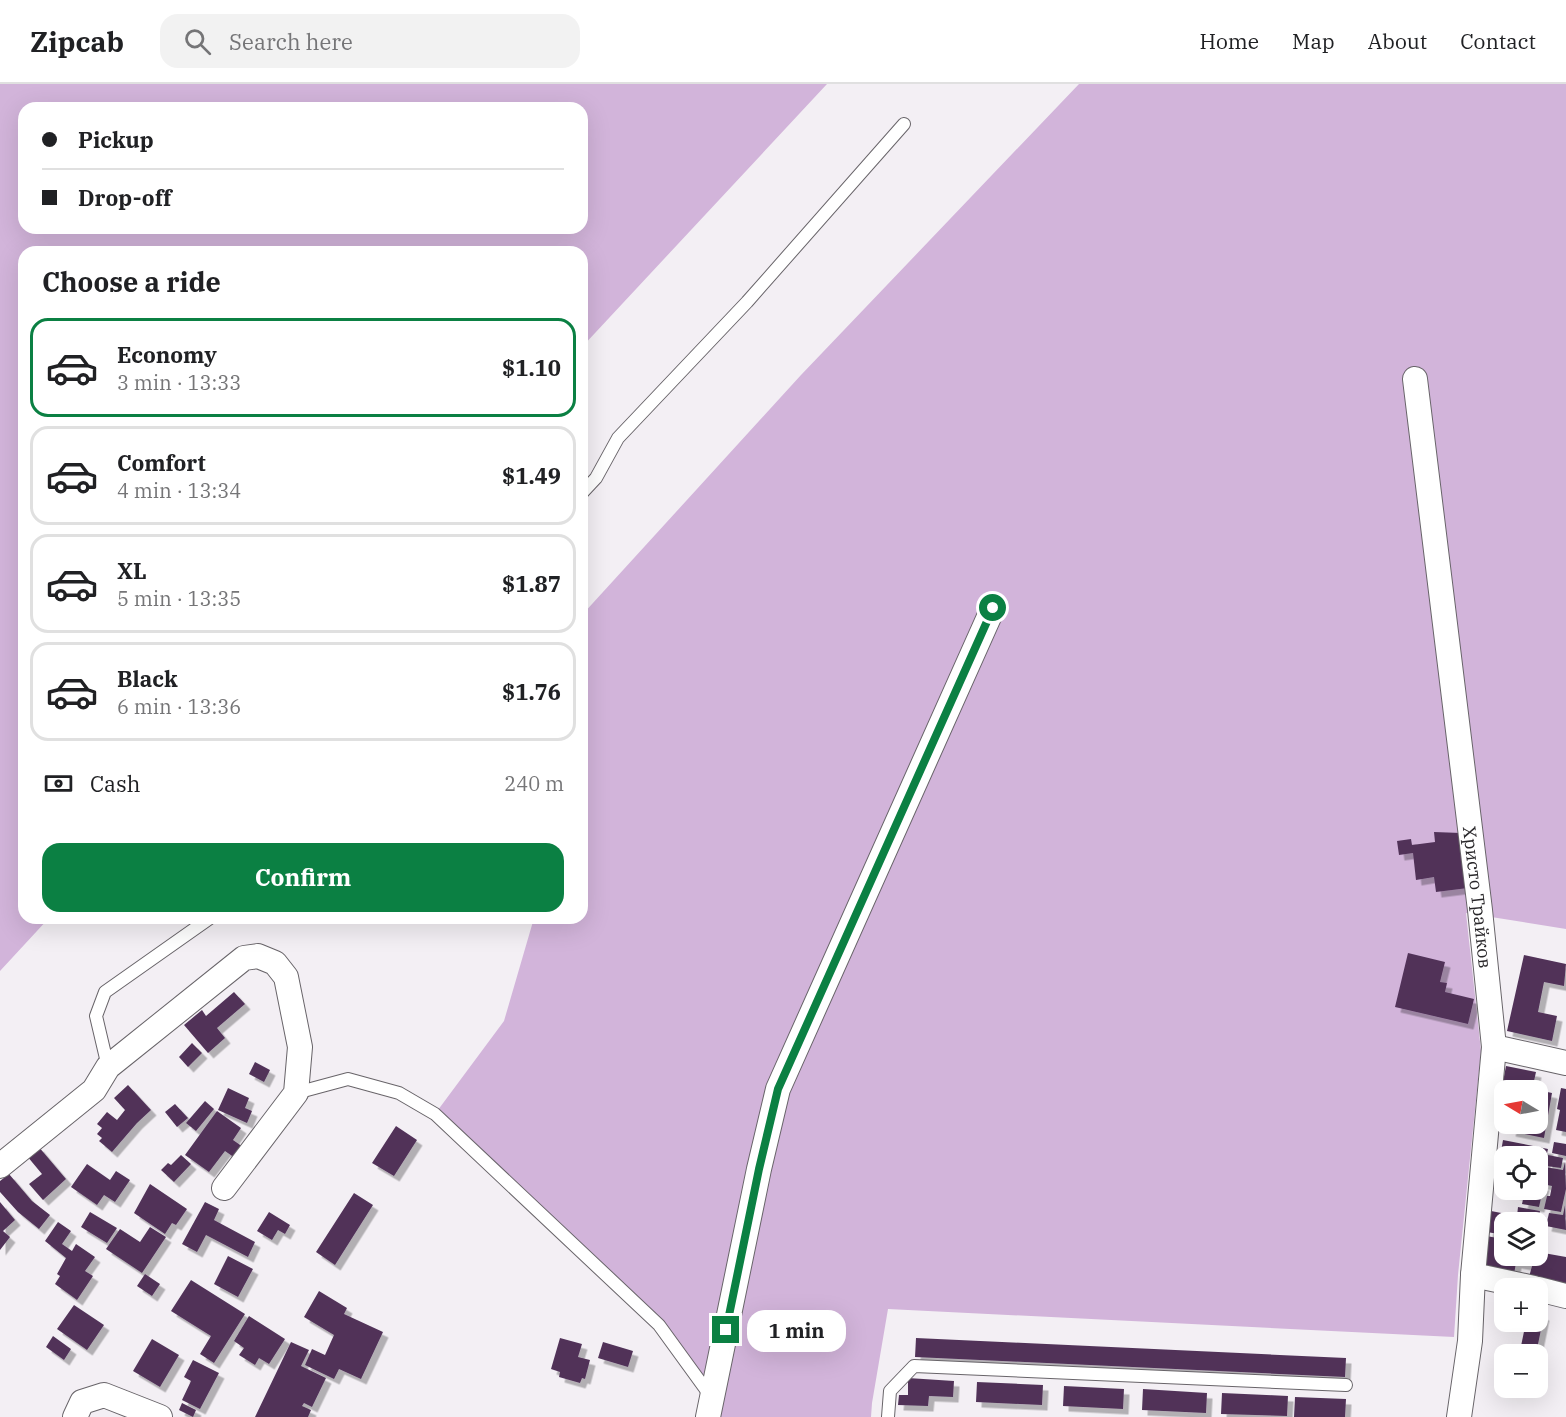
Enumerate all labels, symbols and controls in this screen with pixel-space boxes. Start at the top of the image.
search box [160,14,580,68]
text: Zipcab [30,23,124,60]
icon: search [181,25,214,58]
text: Search here [229,27,353,56]
text: Home [1199,27,1259,55]
text: Map [1292,27,1335,55]
text: About [1368,27,1427,55]
text: Contact [1460,27,1536,55]
text: Pickup [78,125,154,154]
text: Drop-off [78,183,172,212]
text: Choose a ride [42,264,221,299]
text: Economy [117,340,217,369]
icon: car [45,341,99,395]
text: $1.10 [502,353,561,382]
text: 3 min · 13:33 [117,369,241,396]
text: Comfort [117,448,206,477]
icon: car [45,449,99,503]
text: $1.49 [502,461,561,490]
text: 4 min · 13:34 [117,477,241,504]
text: XL [117,556,147,585]
icon: car [45,557,99,611]
text: $1.87 [502,569,561,598]
text: 5 min · 13:35 [117,585,241,612]
route start [979,594,1006,621]
text: Black [117,664,178,693]
icon: car [45,665,99,719]
text: $1.76 [502,677,561,706]
text: 6 min · 13:36 [117,693,241,720]
icon: cash [42,767,75,800]
text: Cash [90,769,141,798]
text: 240 m [504,770,564,797]
street label: Христо Трайков [1458,825,1497,969]
button: Confirm [42,843,564,912]
north arrow [1494,1080,1548,1134]
map controls [1494,1080,1548,1398]
button: locate [1494,1146,1548,1200]
button: layers [1494,1212,1548,1266]
button: + [1494,1278,1548,1332]
callout: 1 min [747,1309,846,1351]
route end [712,1316,739,1343]
text: 1 min [769,1317,825,1344]
button: − [1494,1344,1548,1398]

